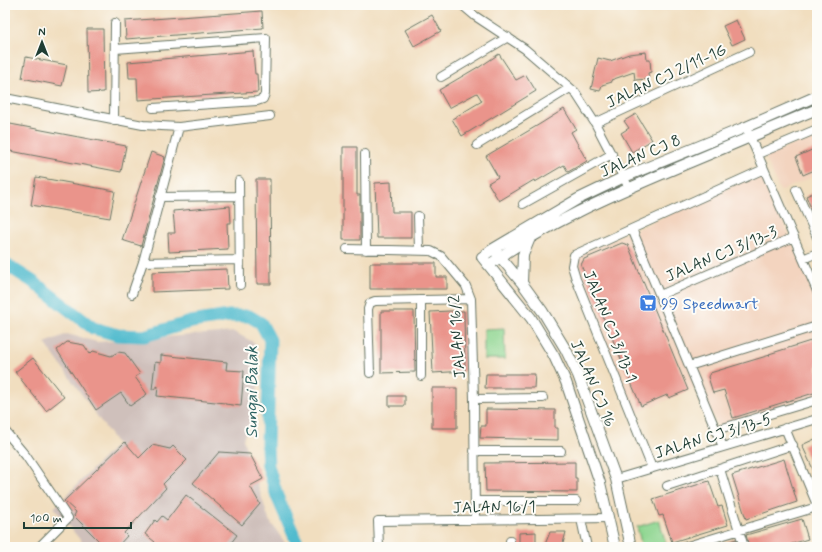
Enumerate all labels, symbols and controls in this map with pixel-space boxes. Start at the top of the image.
north arrow [22,22,62,62]
text: N [38,26,46,40]
street label: JALAN CJ 2/11-1G [603,39,730,113]
street label: JALAN CJ 8 [597,130,684,183]
street label: JALAN CJ 3/13-3 [663,221,780,287]
street label: JALAN CJ 3/13-1 [578,267,642,386]
supermarket icon: 99 Speedmart [638,293,658,313]
street label: JALAN 16/2 [444,294,471,379]
place label: 99 Speedmart [661,294,759,315]
street label: JALAN CJ 16 [565,337,620,430]
water label: Sungai Balak [241,345,265,438]
street label: JALAN CJ 3/13-5 [652,409,775,464]
street label: JALAN 16/1 [452,496,536,519]
scale bar [24,504,131,530]
text: 100 m [30,511,62,527]

